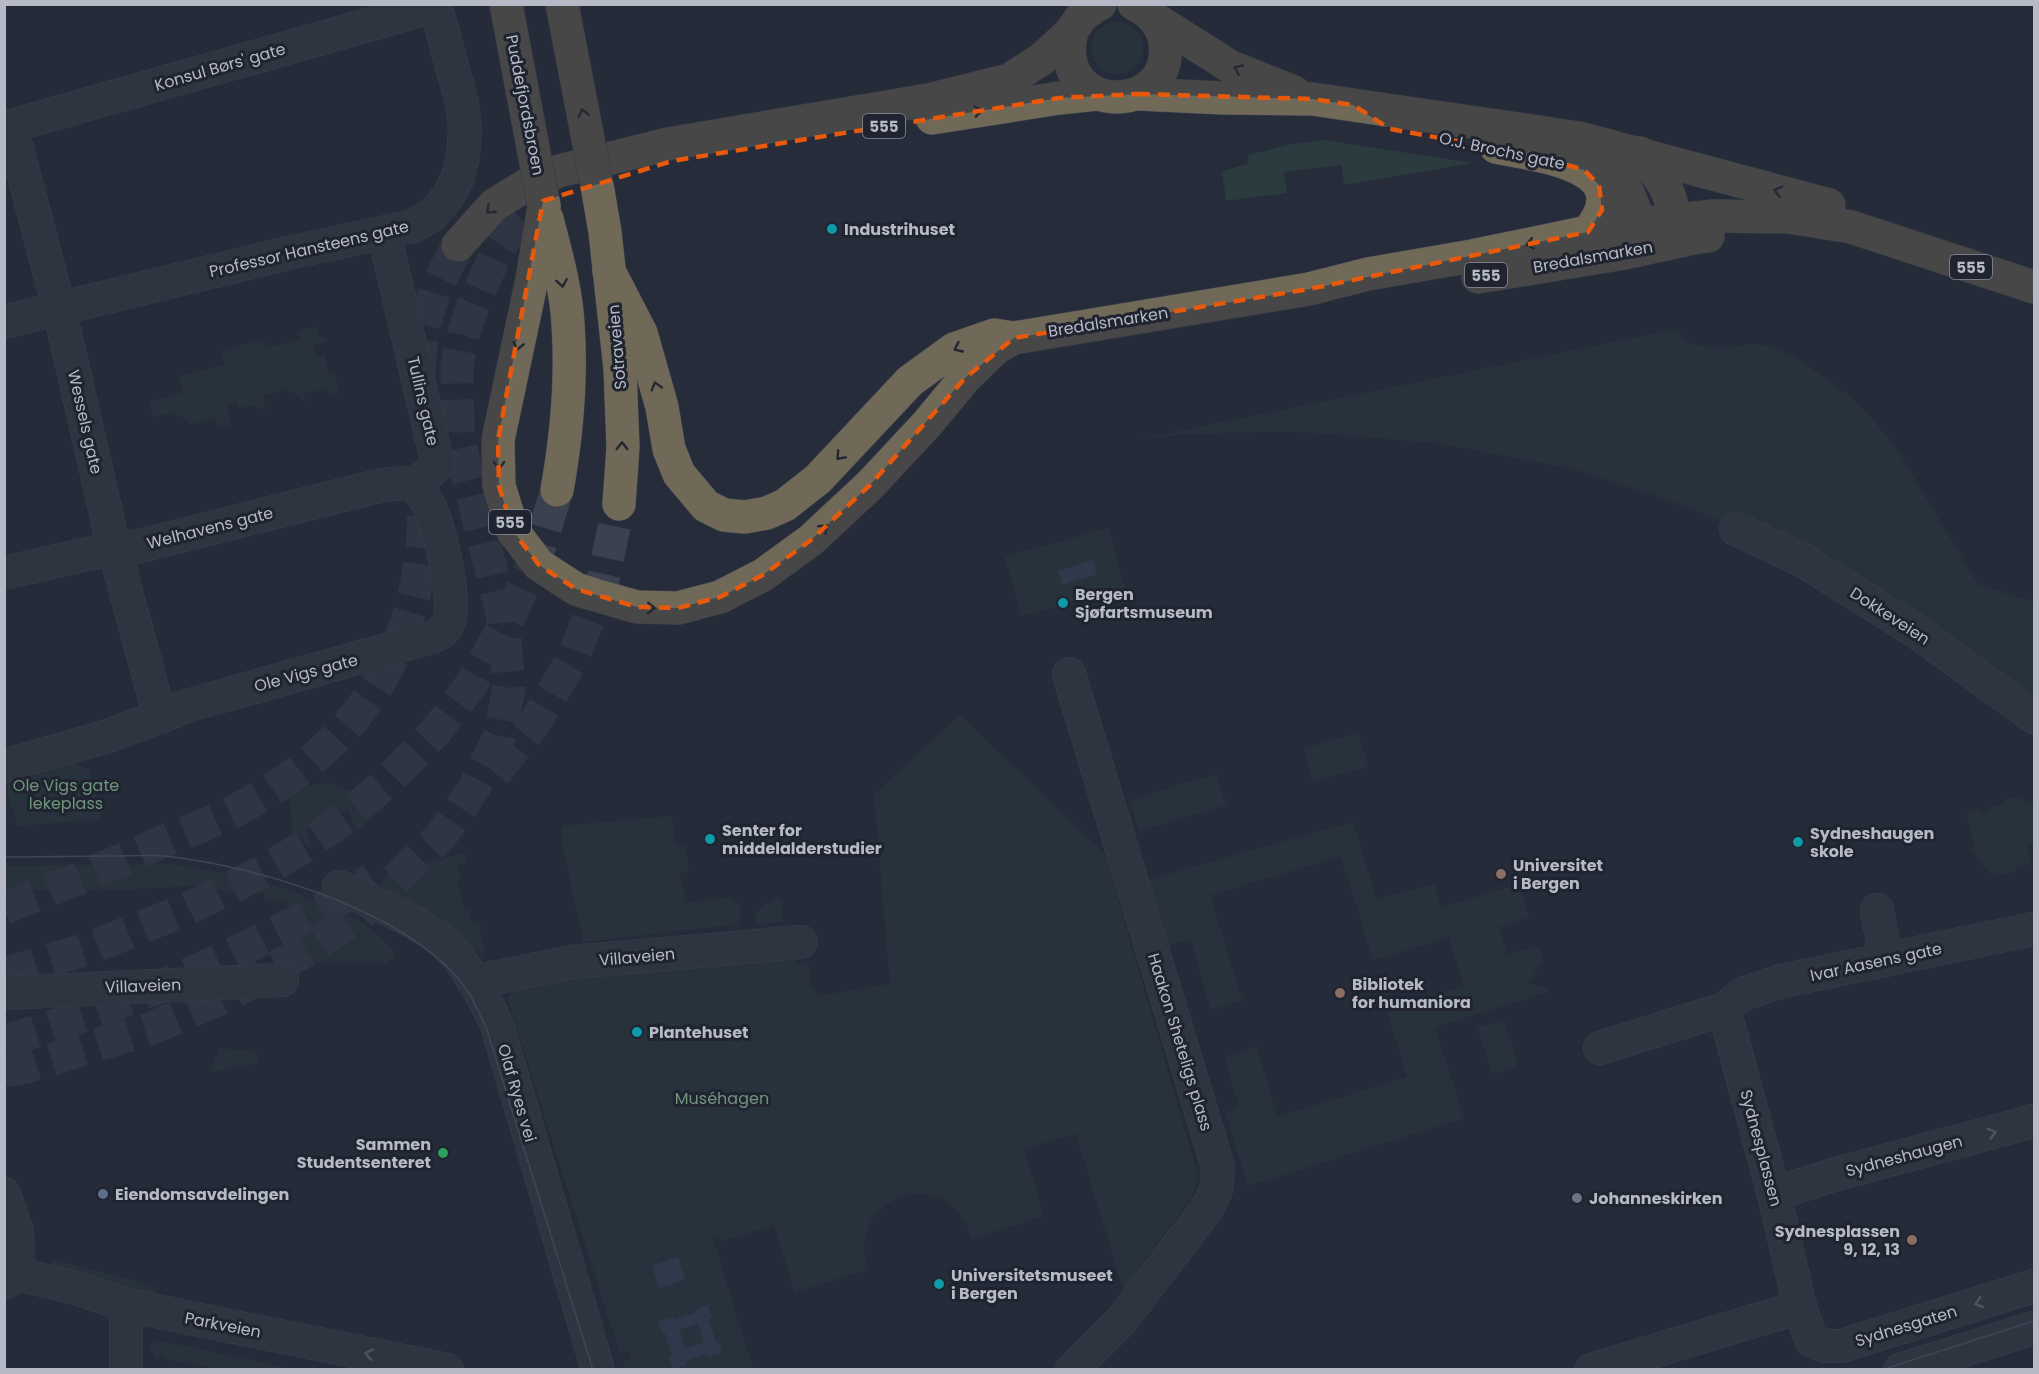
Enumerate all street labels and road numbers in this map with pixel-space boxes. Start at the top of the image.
street label: Puddefjordsbroen [500,33,550,177]
street label: Konsul Børs' gate [152,37,288,97]
road number: 555 [863,114,905,138]
street label: O.J. Brochs gate [1437,126,1567,176]
street label: Professor Hansteens gate [207,215,411,283]
street label: Bredalsmarken [1531,235,1655,279]
road number: 555 [1950,255,1992,279]
road number: 555 [1465,263,1507,287]
street label: Bredalsmarken [1046,301,1170,343]
street label: Sotraveien [602,304,632,390]
street label: Tullins gate [402,354,444,448]
street label: Wessels gate [62,368,108,476]
street label: Welhavens gate [144,501,276,555]
road number: 555 [489,510,531,534]
street label: Dokkeveien [1846,582,1934,650]
street label: Ole Vigs gate [252,648,360,698]
street label: Ivar Aasens gate [1808,937,1944,987]
street label: Villaveien [598,942,676,972]
street label: Haakon Sheteligs plass [1142,950,1218,1134]
street label: Villaveien [104,973,182,999]
street label: Olaf Ryes vei [492,1041,542,1145]
street label: Sydnesplassen [1734,1087,1788,1209]
street label: Sydneshaugen [1843,1129,1965,1183]
street label: Sydnesgaten [1852,1300,1960,1352]
street label: Parkveien [183,1306,263,1344]

